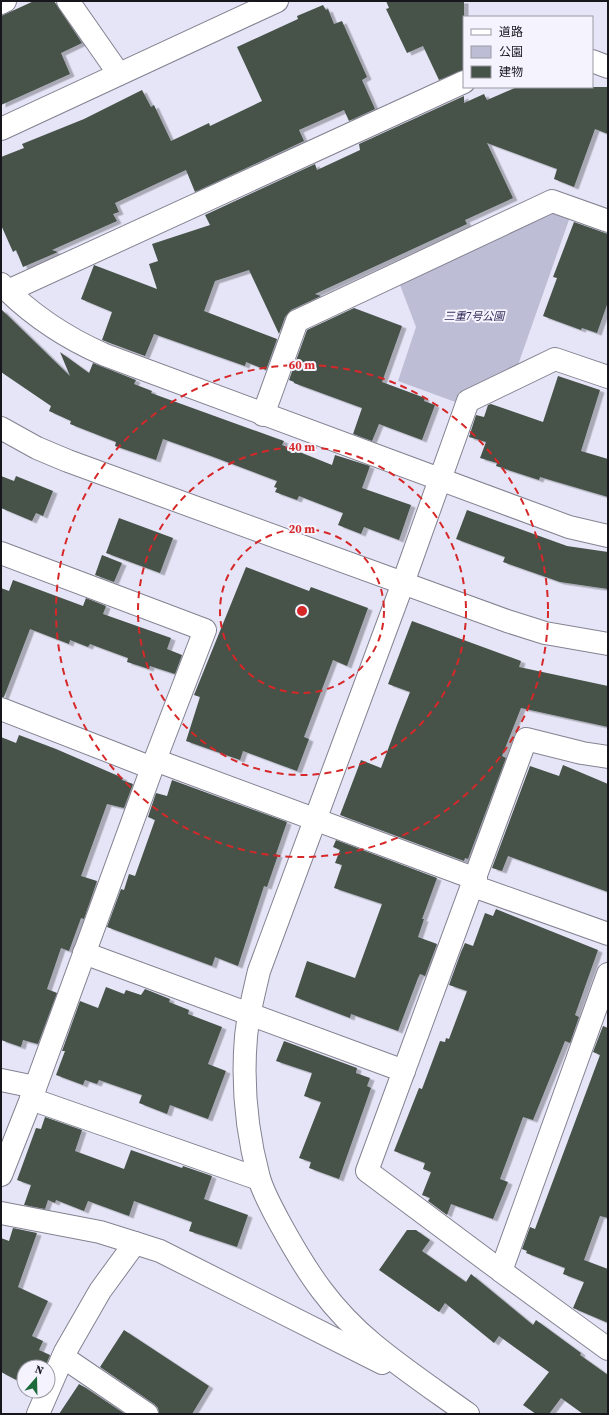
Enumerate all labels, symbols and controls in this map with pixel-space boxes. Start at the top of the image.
legend [463,16,593,88]
text: 道路 [499,24,523,40]
text: 公園 [499,44,523,60]
text: 建物 [499,64,523,80]
park label: 三重7号公園 [444,309,506,324]
text: 60 m [289,357,315,373]
text: 40 m [289,439,315,455]
text: 20 m [289,521,315,537]
centre of rings [295,604,309,618]
north arrow [16,1359,56,1399]
text: N [33,1362,46,1378]

